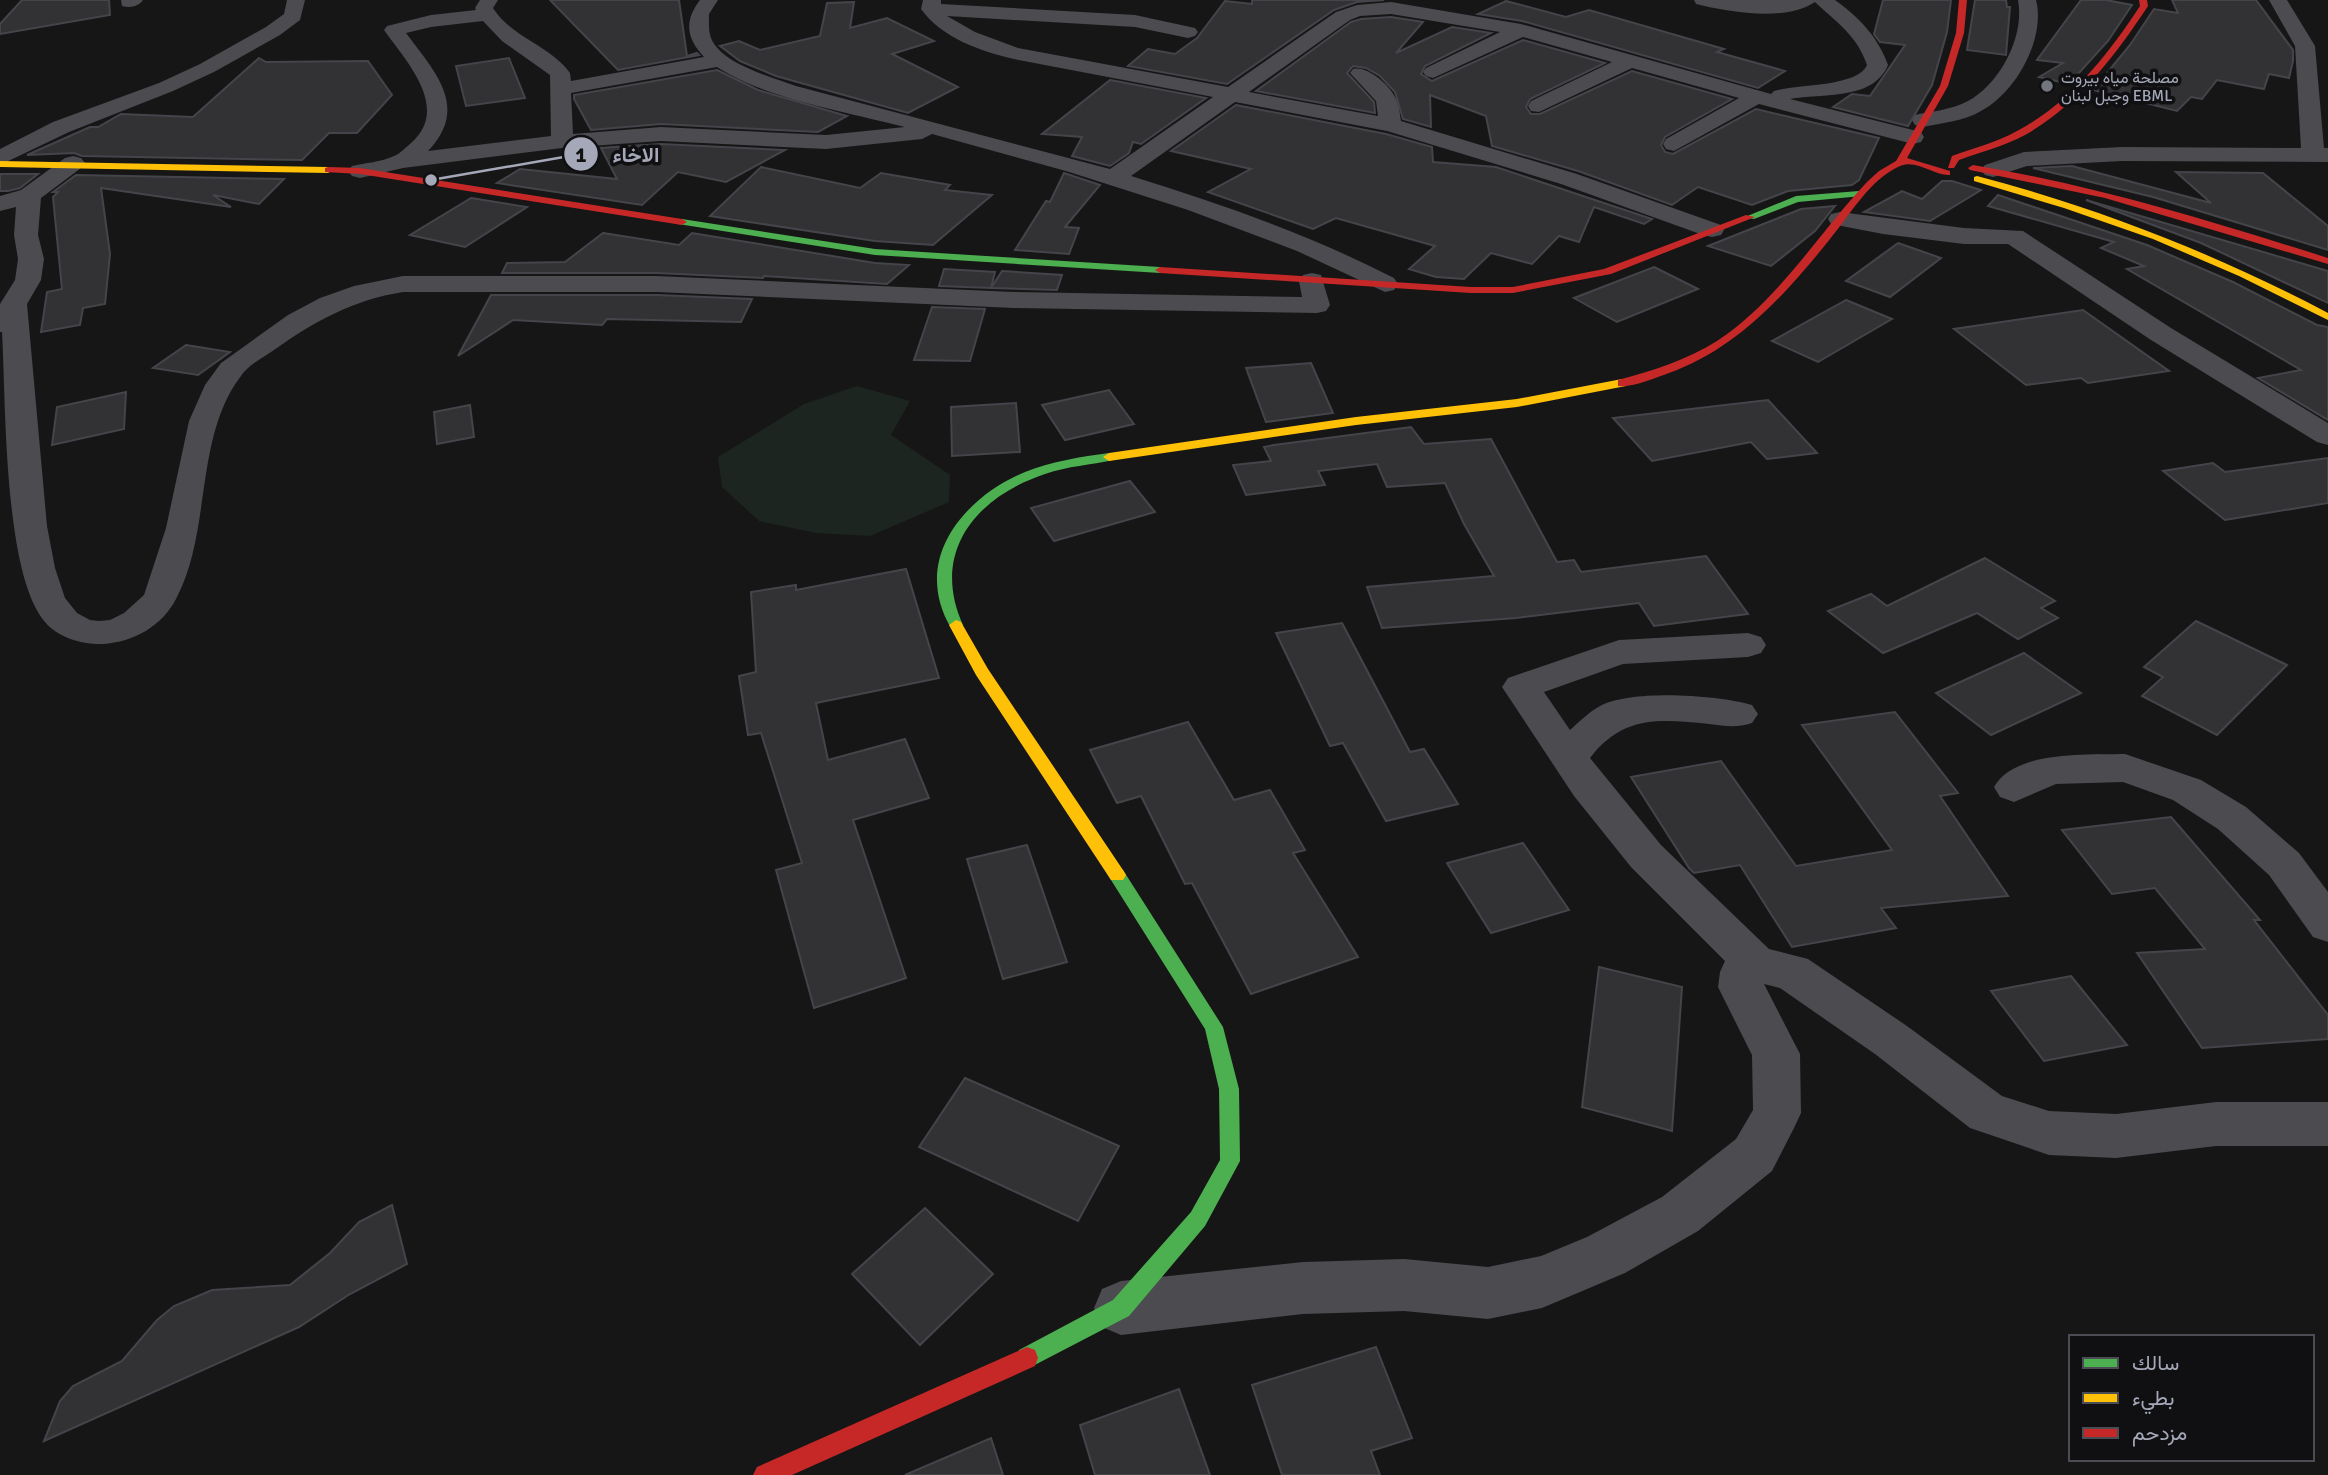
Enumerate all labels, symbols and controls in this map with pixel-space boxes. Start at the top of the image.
place label: مصلحة مياه بيروت وجبل لبنان EBML [2061,68,2179,106]
marker: مصلحة مياه بيروت وجبل لبنان EBML [2039,78,2055,94]
callout: الاخاء [564,133,674,175]
text: 1 [575,142,587,168]
text: الاخاء [613,142,659,168]
legend [2069,1335,2314,1461]
text: سالك [2132,1350,2179,1376]
text: بطيء [2132,1385,2175,1415]
text: مزدحم [2132,1420,2187,1447]

